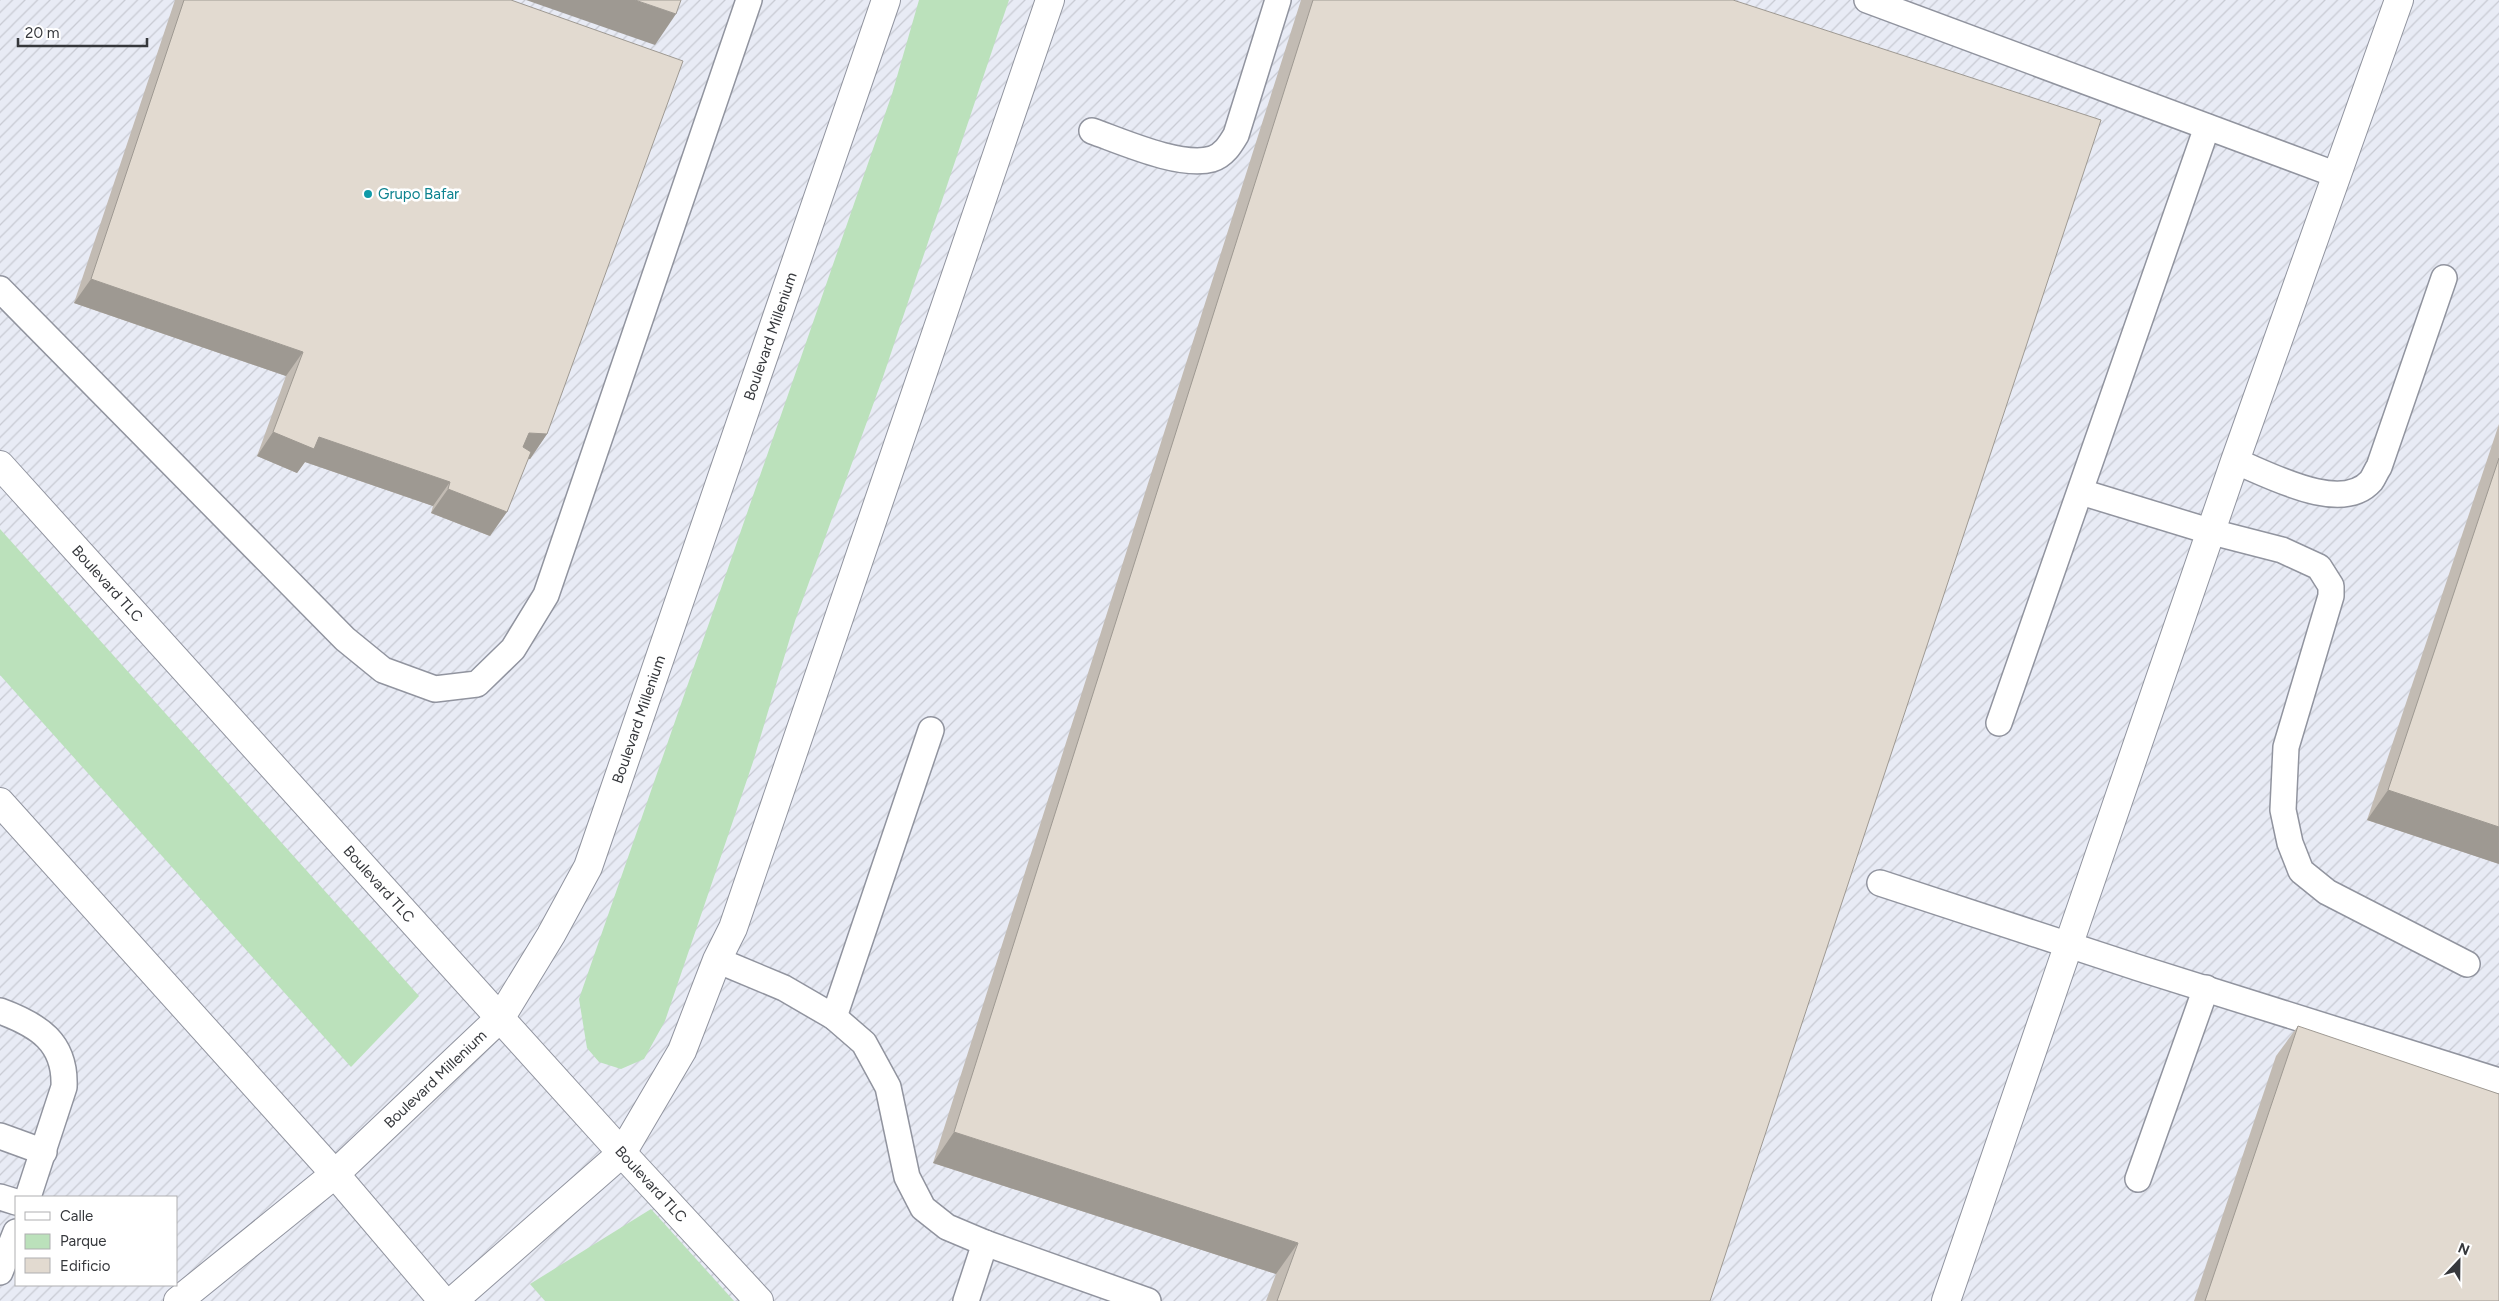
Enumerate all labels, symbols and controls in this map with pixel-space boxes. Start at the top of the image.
scale bar [18,15,146,47]
text: 20 m [25,24,59,42]
place label: Grupo Bafar [378,185,459,203]
marker: Grupo Bafar [362,188,374,200]
street label: Boulevard Millenium [740,270,801,403]
street label: Boulevard TLC [68,542,147,626]
street label: Boulevard Millenium [608,653,669,786]
street label: Boulevard TLC [340,842,418,926]
street label: Boulevard Millenium [380,1026,490,1132]
street label: Boulevard TLC [611,1142,691,1226]
legend [15,1196,178,1286]
text: Calle [60,1207,93,1225]
text: Parque [60,1232,107,1250]
north arrow [2434,1236,2484,1286]
text: N [2455,1240,2472,1259]
text: Edificio [60,1257,111,1275]

